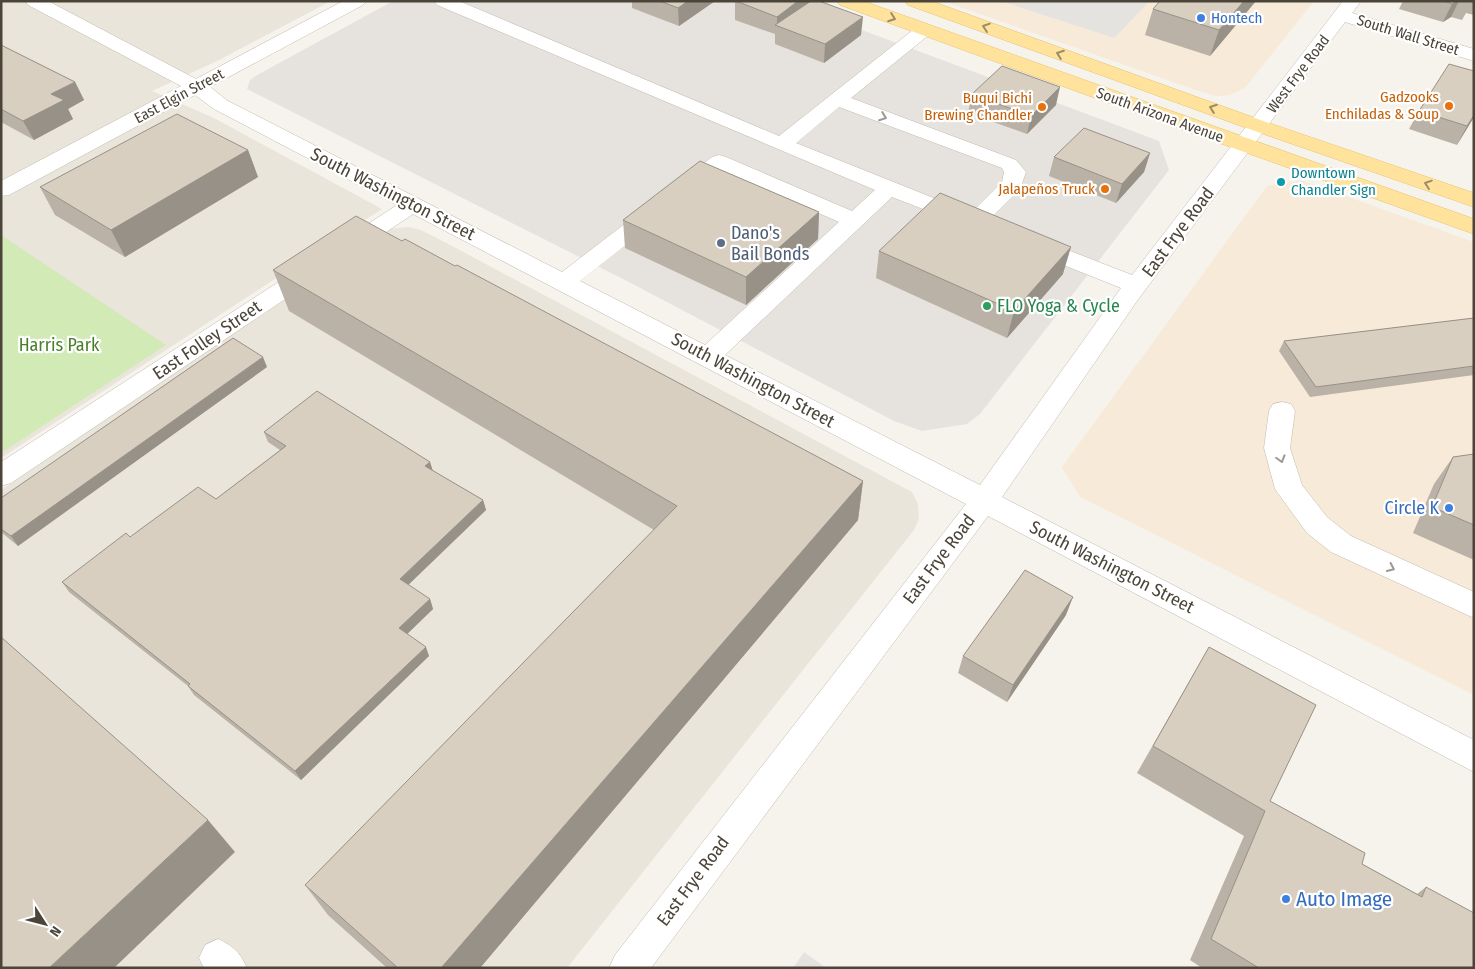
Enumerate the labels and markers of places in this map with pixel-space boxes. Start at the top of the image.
place label: Hontech [1211,9,1262,27]
marker: Hontech [1195,12,1207,24]
place label: Gadzooks Enchiladas & Soup [1325,88,1439,123]
place label: Buqui Bichi Brewing Chandler [924,89,1033,124]
marker: Gadzooks Enchiladas & Soup [1443,100,1455,112]
marker: Buqui Bichi Brewing Chandler [1036,101,1048,113]
place label: Downtown Chandler Sign [1291,164,1376,199]
marker: Downtown Chandler Sign [1275,176,1287,188]
place label: Jalapeños Truck [998,180,1095,198]
marker: Jalapeños Truck [1099,183,1111,195]
place label: Dano's Bail Bonds [731,222,810,265]
marker: Dano's Bail Bonds [715,237,727,249]
place label: FLO Yoga & Cycle [997,295,1120,317]
marker: FLO Yoga & Cycle [981,300,993,312]
place label: Circle K [1385,497,1439,519]
marker: Circle K [1443,502,1455,514]
place label: Auto Image [1296,886,1392,912]
marker: Auto Image [1280,893,1292,905]

